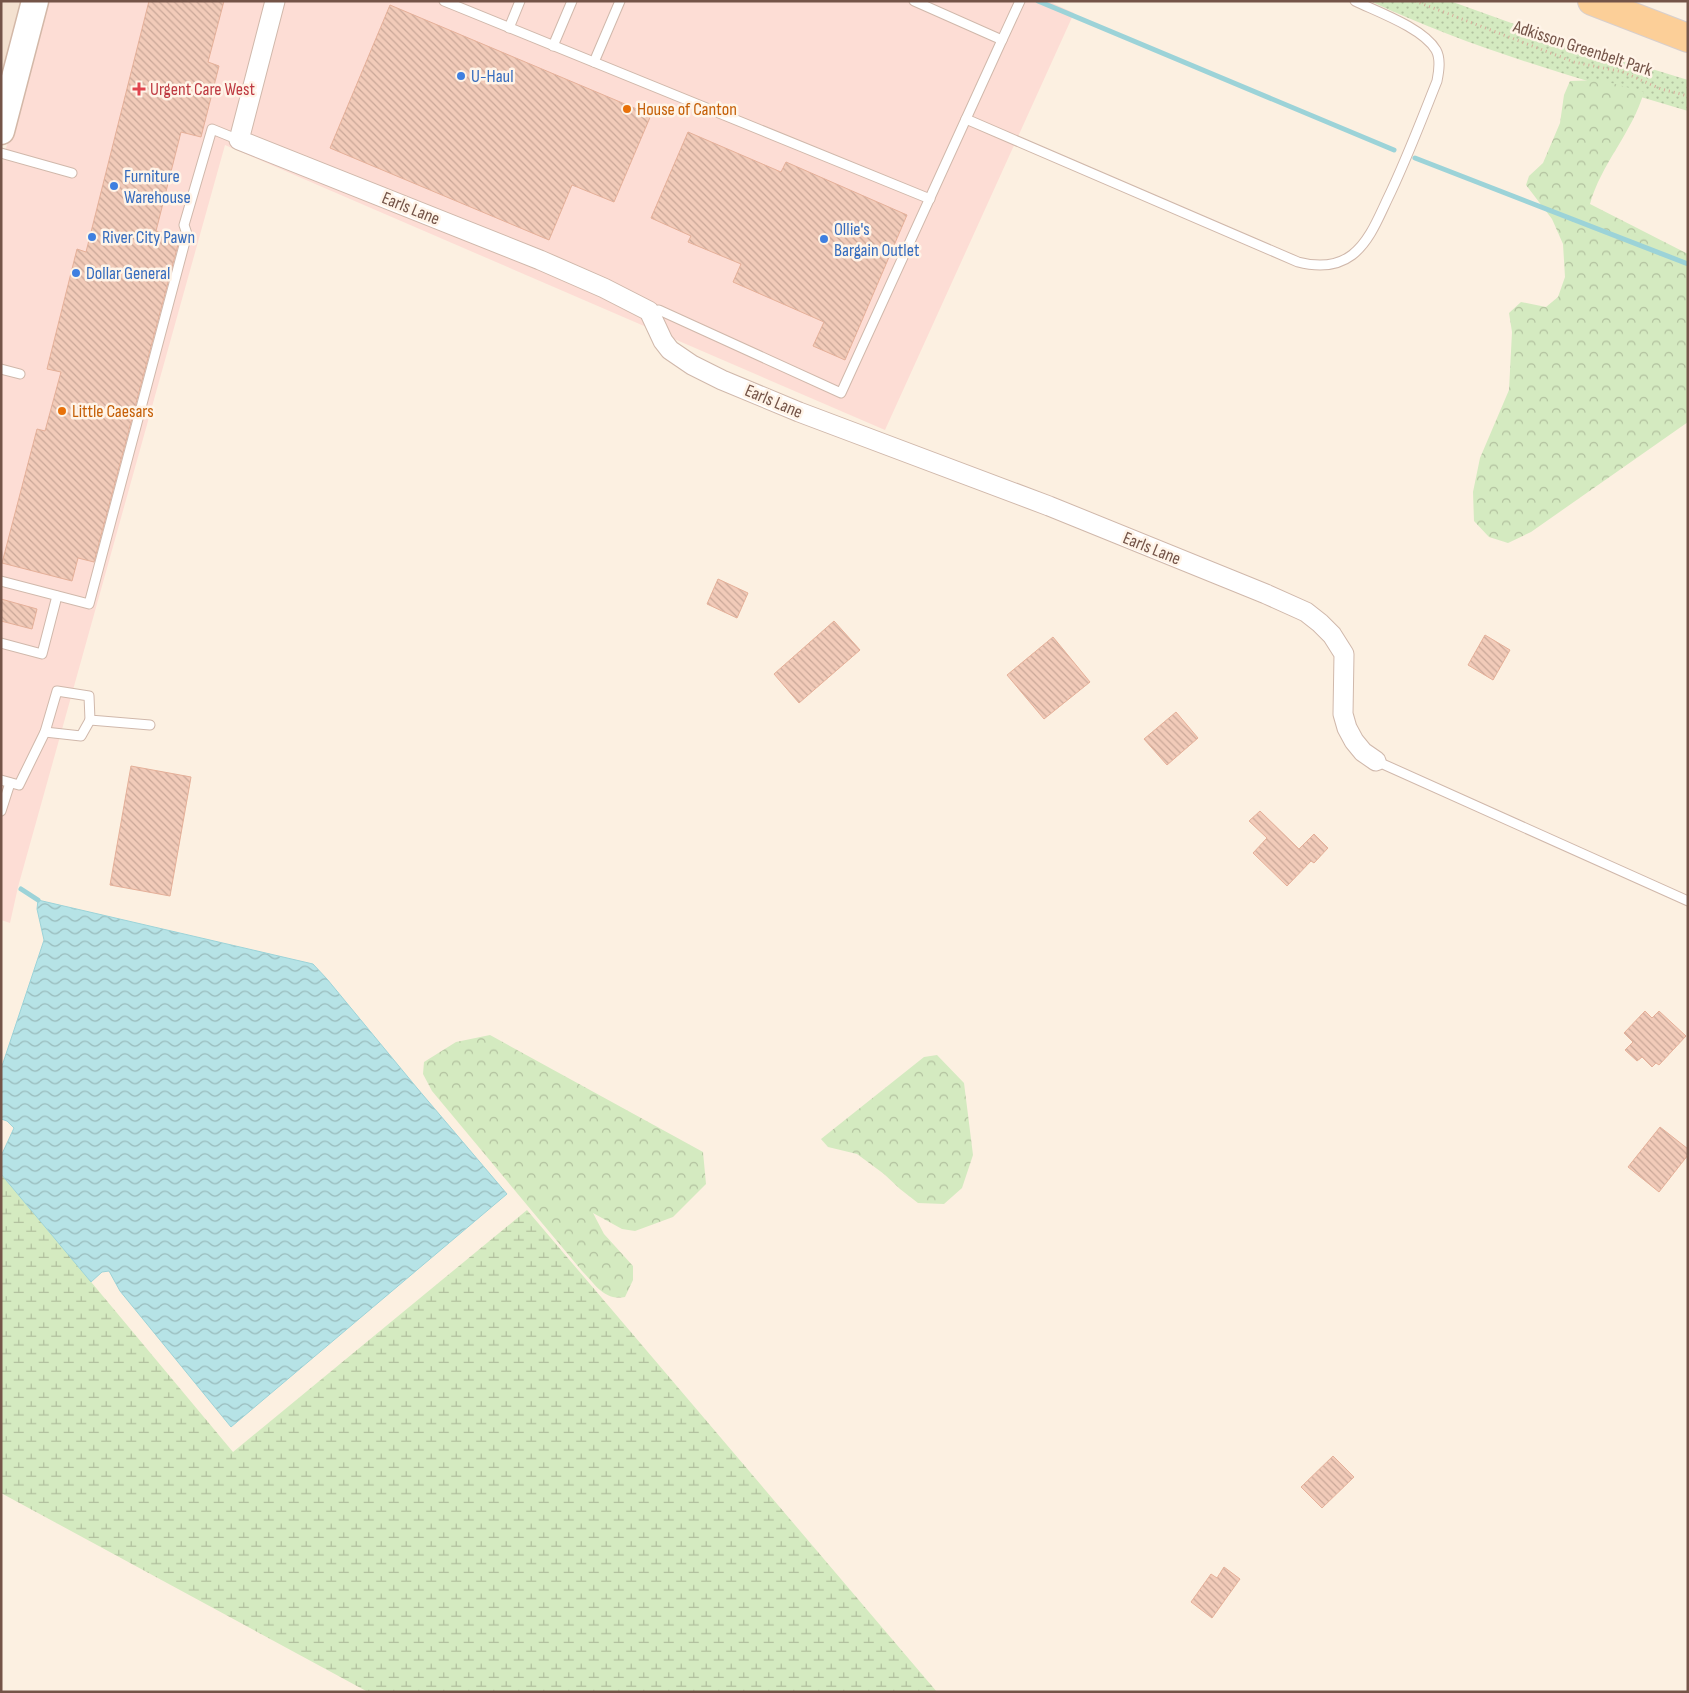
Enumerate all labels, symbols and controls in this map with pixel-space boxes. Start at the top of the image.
street label: Adkisson Greenbelt Park [1510,16,1655,81]
place label: U-Haul [471,66,513,87]
marker: U-Haul [455,70,467,82]
place label: Urgent Care West [150,79,256,100]
marker: Urgent Care West [132,82,146,96]
place label: House of Canton [637,99,737,120]
marker: House of Canton [621,103,633,115]
place label: Furniture Warehouse [124,166,191,208]
marker: Furniture Warehouse [108,180,120,192]
street label: Earls Lane [379,187,443,230]
place label: Ollie's Bargain Outlet [834,219,920,261]
place label: River City Pawn [102,227,195,248]
marker: River City Pawn [86,231,98,243]
marker: Ollie's Bargain Outlet [818,233,830,245]
place label: Dollar General [86,263,170,284]
marker: Dollar General [70,267,82,279]
street label: Earls Lane [742,380,806,423]
place label: Little Caesars [72,401,154,422]
marker: Little Caesars [56,405,68,417]
street label: Earls Lane [1120,527,1184,570]

